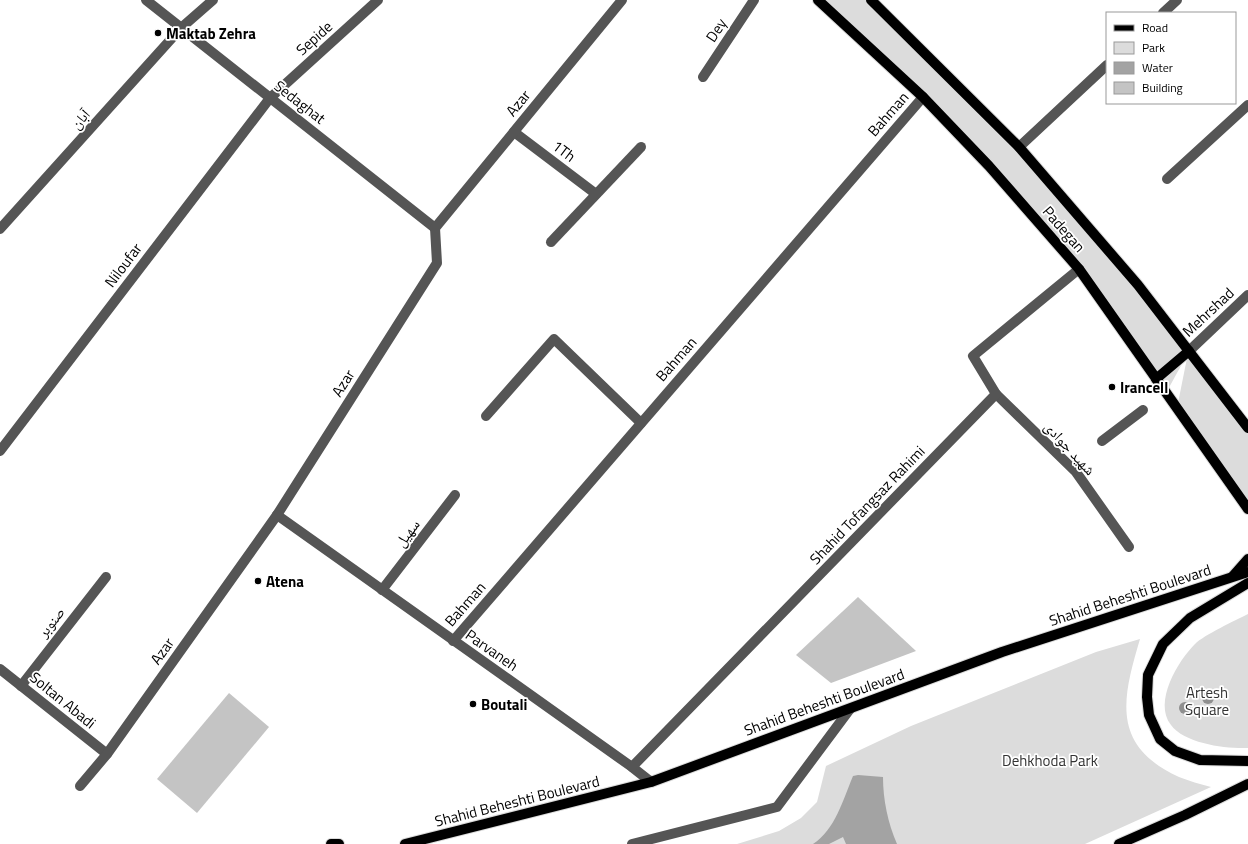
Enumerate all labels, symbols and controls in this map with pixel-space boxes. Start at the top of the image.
legend [1106,12,1236,104]
street label: Dey [700,14,732,46]
street label: Sepide [291,15,337,61]
text: Road [1142,18,1168,37]
place label: Maktab Zehra [166,22,256,45]
marker: Maktab Zehra [153,28,163,38]
text: Park [1142,38,1165,57]
text: Water [1142,58,1173,77]
street label: Sedaghat [269,75,331,130]
text: Building [1142,78,1183,97]
street label: Azar [500,85,536,121]
street label: Bahman [862,86,914,142]
street label: آبان [65,103,96,134]
street label: 1Th [547,134,581,168]
street label: Padegan [1037,201,1091,257]
street label: Niloufar [99,238,147,292]
street label: Mehrshad [1177,282,1239,342]
street label: Bahman [650,331,702,387]
street label: Azar [326,365,360,401]
place label: Irancell [1120,376,1168,399]
marker: Irancell [1107,382,1117,392]
street label: شهید جوادی [1039,416,1101,480]
street label: Shahid Tofangsaz Rahimi [804,440,930,570]
street label: سهیل [389,514,425,552]
street label: Shahid Beheshti Boulevard [1046,558,1214,632]
place label: Atena [266,570,304,593]
marker: Atena [253,576,263,586]
street label: Bahman [439,576,491,632]
street label: صنوبر [31,602,70,643]
street label: Parvaneh [461,623,523,677]
street label: Azar [144,633,180,669]
street label: Shahid Beheshti Boulevard [741,662,907,742]
street label: Soltan Abadi [25,666,101,734]
park label: Artesh Square [1185,681,1229,721]
place label: Boutali [481,693,527,716]
marker: Boutali [468,699,478,709]
park label: Dehkhoda Park [1002,749,1098,772]
street label: Shahid Beheshti Boulevard [432,769,602,833]

